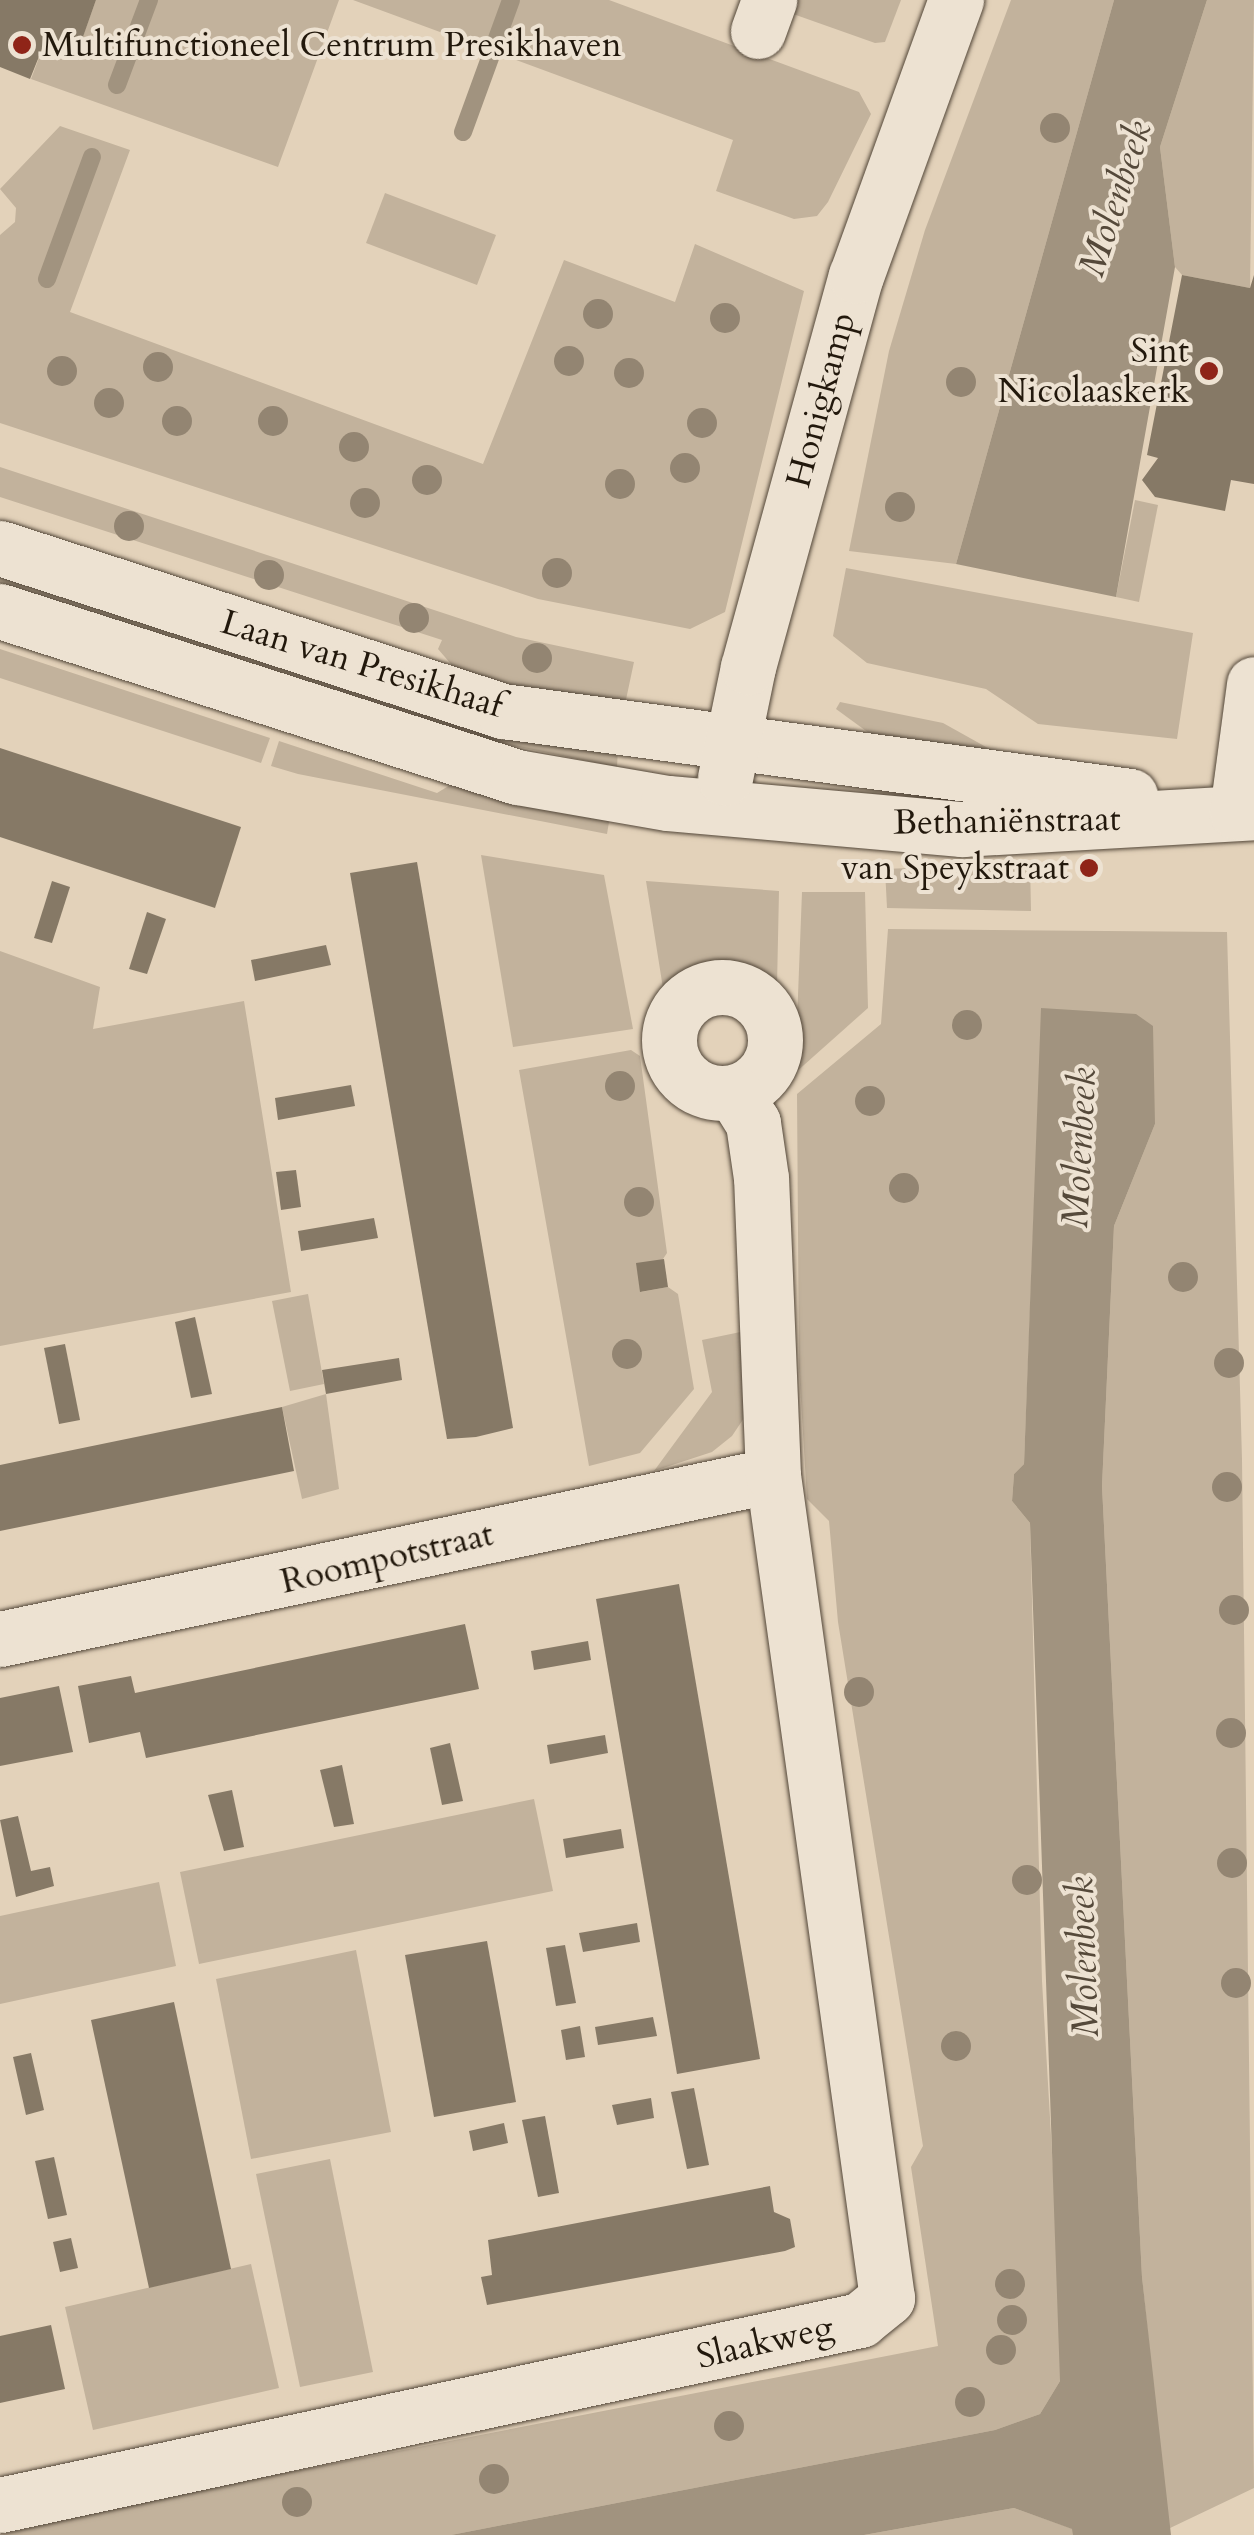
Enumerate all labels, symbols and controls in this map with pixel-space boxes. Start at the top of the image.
place label: Multifunctioneel Centrum Presikhaven [42,24,622,66]
marker: Multifunctioneel Centrum Presikhaven [11,34,33,56]
water label: Molenbeek [1069,116,1163,282]
street label: Honigkamp [777,308,865,492]
place label: Sint Nicolaaskerk [997,330,1189,412]
marker: Sint Nicolaaskerk [1198,360,1220,382]
street label: Laan van Presikhaaf [216,601,508,727]
street label: Bethaniënstraat [893,798,1121,844]
place label: van Speykstraat [841,847,1069,889]
marker: van Speykstraat [1078,857,1100,879]
water label: Molenbeek [1053,1067,1107,1229]
street label: Roompotstraat [276,1513,498,1603]
water label: Molenbeek [1058,1876,1110,2038]
street label: Slaakweg [693,2306,837,2378]

